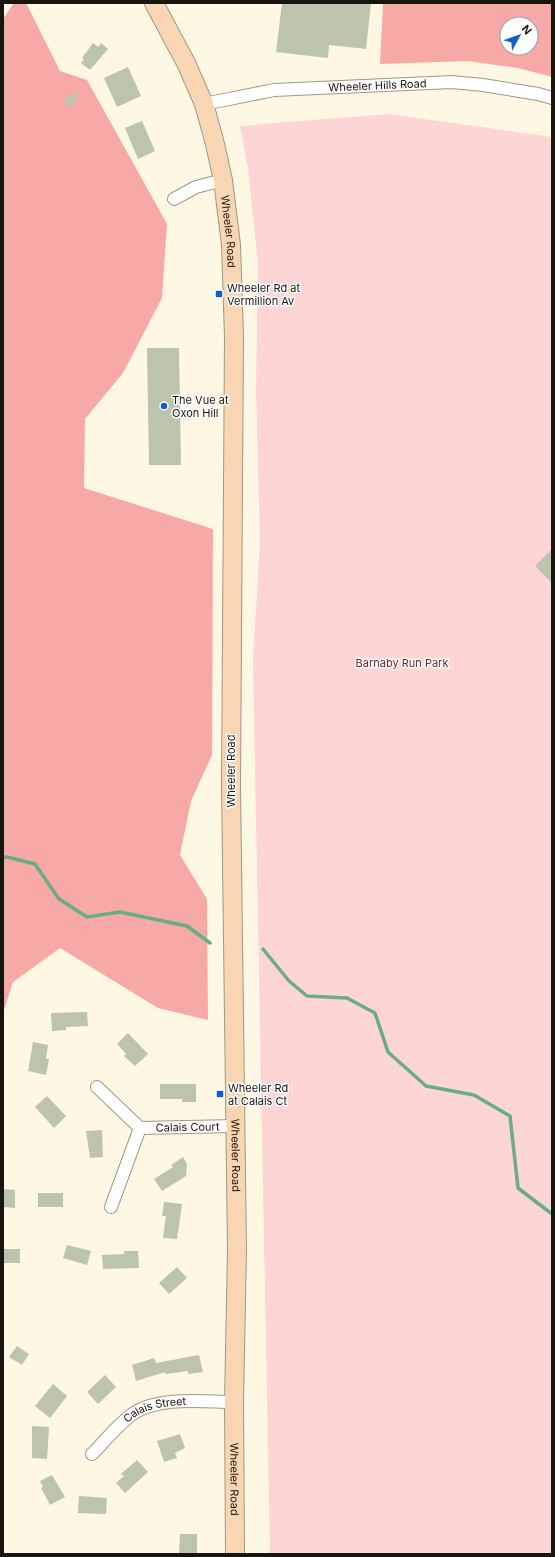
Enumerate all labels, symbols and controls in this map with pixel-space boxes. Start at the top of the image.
north arrow [499,16,539,56]
text: N [519,22,535,37]
street label: Wheeler Hills Road [328,76,427,95]
street label: Wheeler Road [218,194,239,268]
place label: Wheeler Rd at Vermillion Av [227,281,300,308]
marker: Wheeler Rd at Vermillion Av [214,289,224,299]
place label: The Vue at Oxon Hill [172,393,229,420]
marker: The Vue at Oxon Hill [159,401,169,411]
park label: Barnaby Run Park [356,656,448,670]
street label: Wheeler Road [224,734,238,808]
place label: Wheeler Rd at Calais Ct [228,1081,288,1108]
marker: Wheeler Rd at Calais Ct [215,1089,225,1099]
street label: Calais Court [156,1119,220,1135]
street label: Wheeler Road [228,1119,243,1192]
street label: Calais Street [120,1394,187,1426]
street label: Wheeler Road [227,1443,242,1516]

